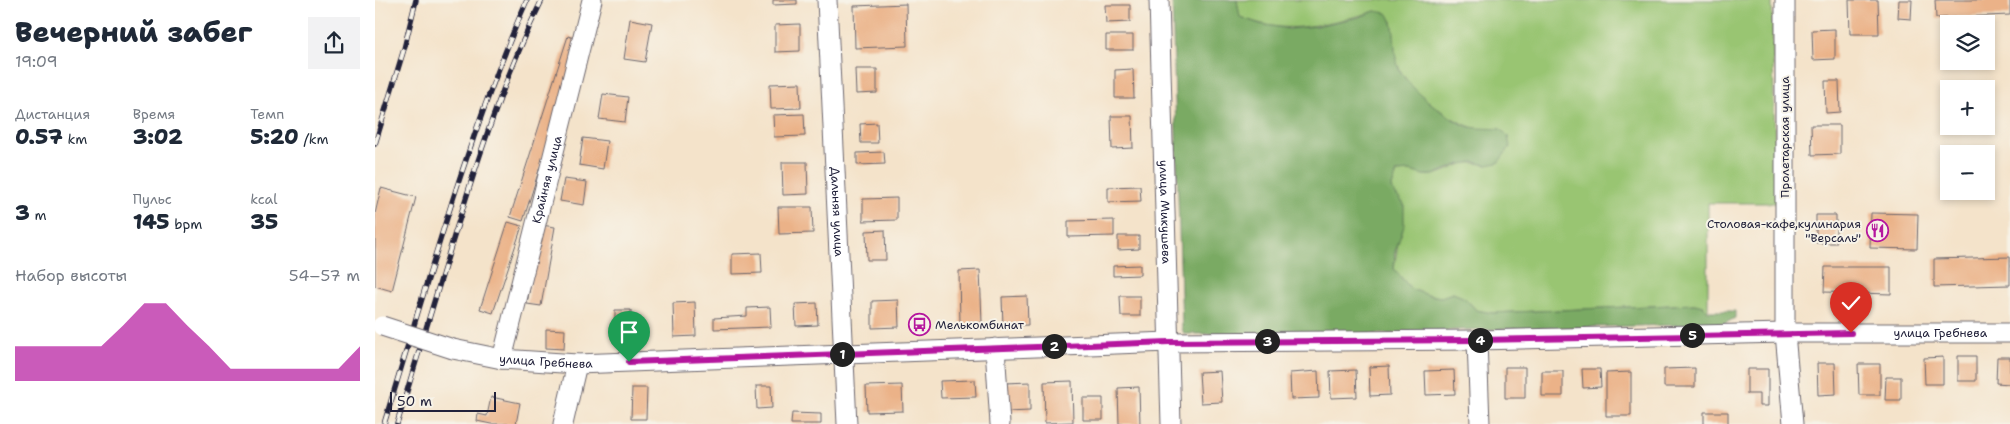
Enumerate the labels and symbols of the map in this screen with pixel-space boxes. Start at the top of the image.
street label: Пролетарская улица [1777,76,1793,198]
street label: Крайняя улица [528,133,566,225]
street label: улица Микушева [1156,160,1174,265]
street label: Дальняя улица [827,167,847,258]
place label: Столовая-кафе,кулинария "Версаль" [1707,216,1861,246]
restaurant icon: Столовая-кафе,кулинария "Версаль" [1865,219,1889,243]
pin [1830,282,1872,333]
pin [608,311,650,362]
bus stop icon: Мелькомбинат [907,313,931,337]
place label: Мелькомбинат [935,317,1025,333]
pin: 5 [1679,322,1705,348]
street label: улица Гребнева [1894,325,1988,341]
pin: 3 [1255,328,1279,354]
pin: 4 [1467,328,1493,352]
pin: 2 [1041,334,1067,358]
pin: 1 [829,342,855,366]
street label: улица Гребнева [499,351,593,372]
scale bar [390,389,496,412]

